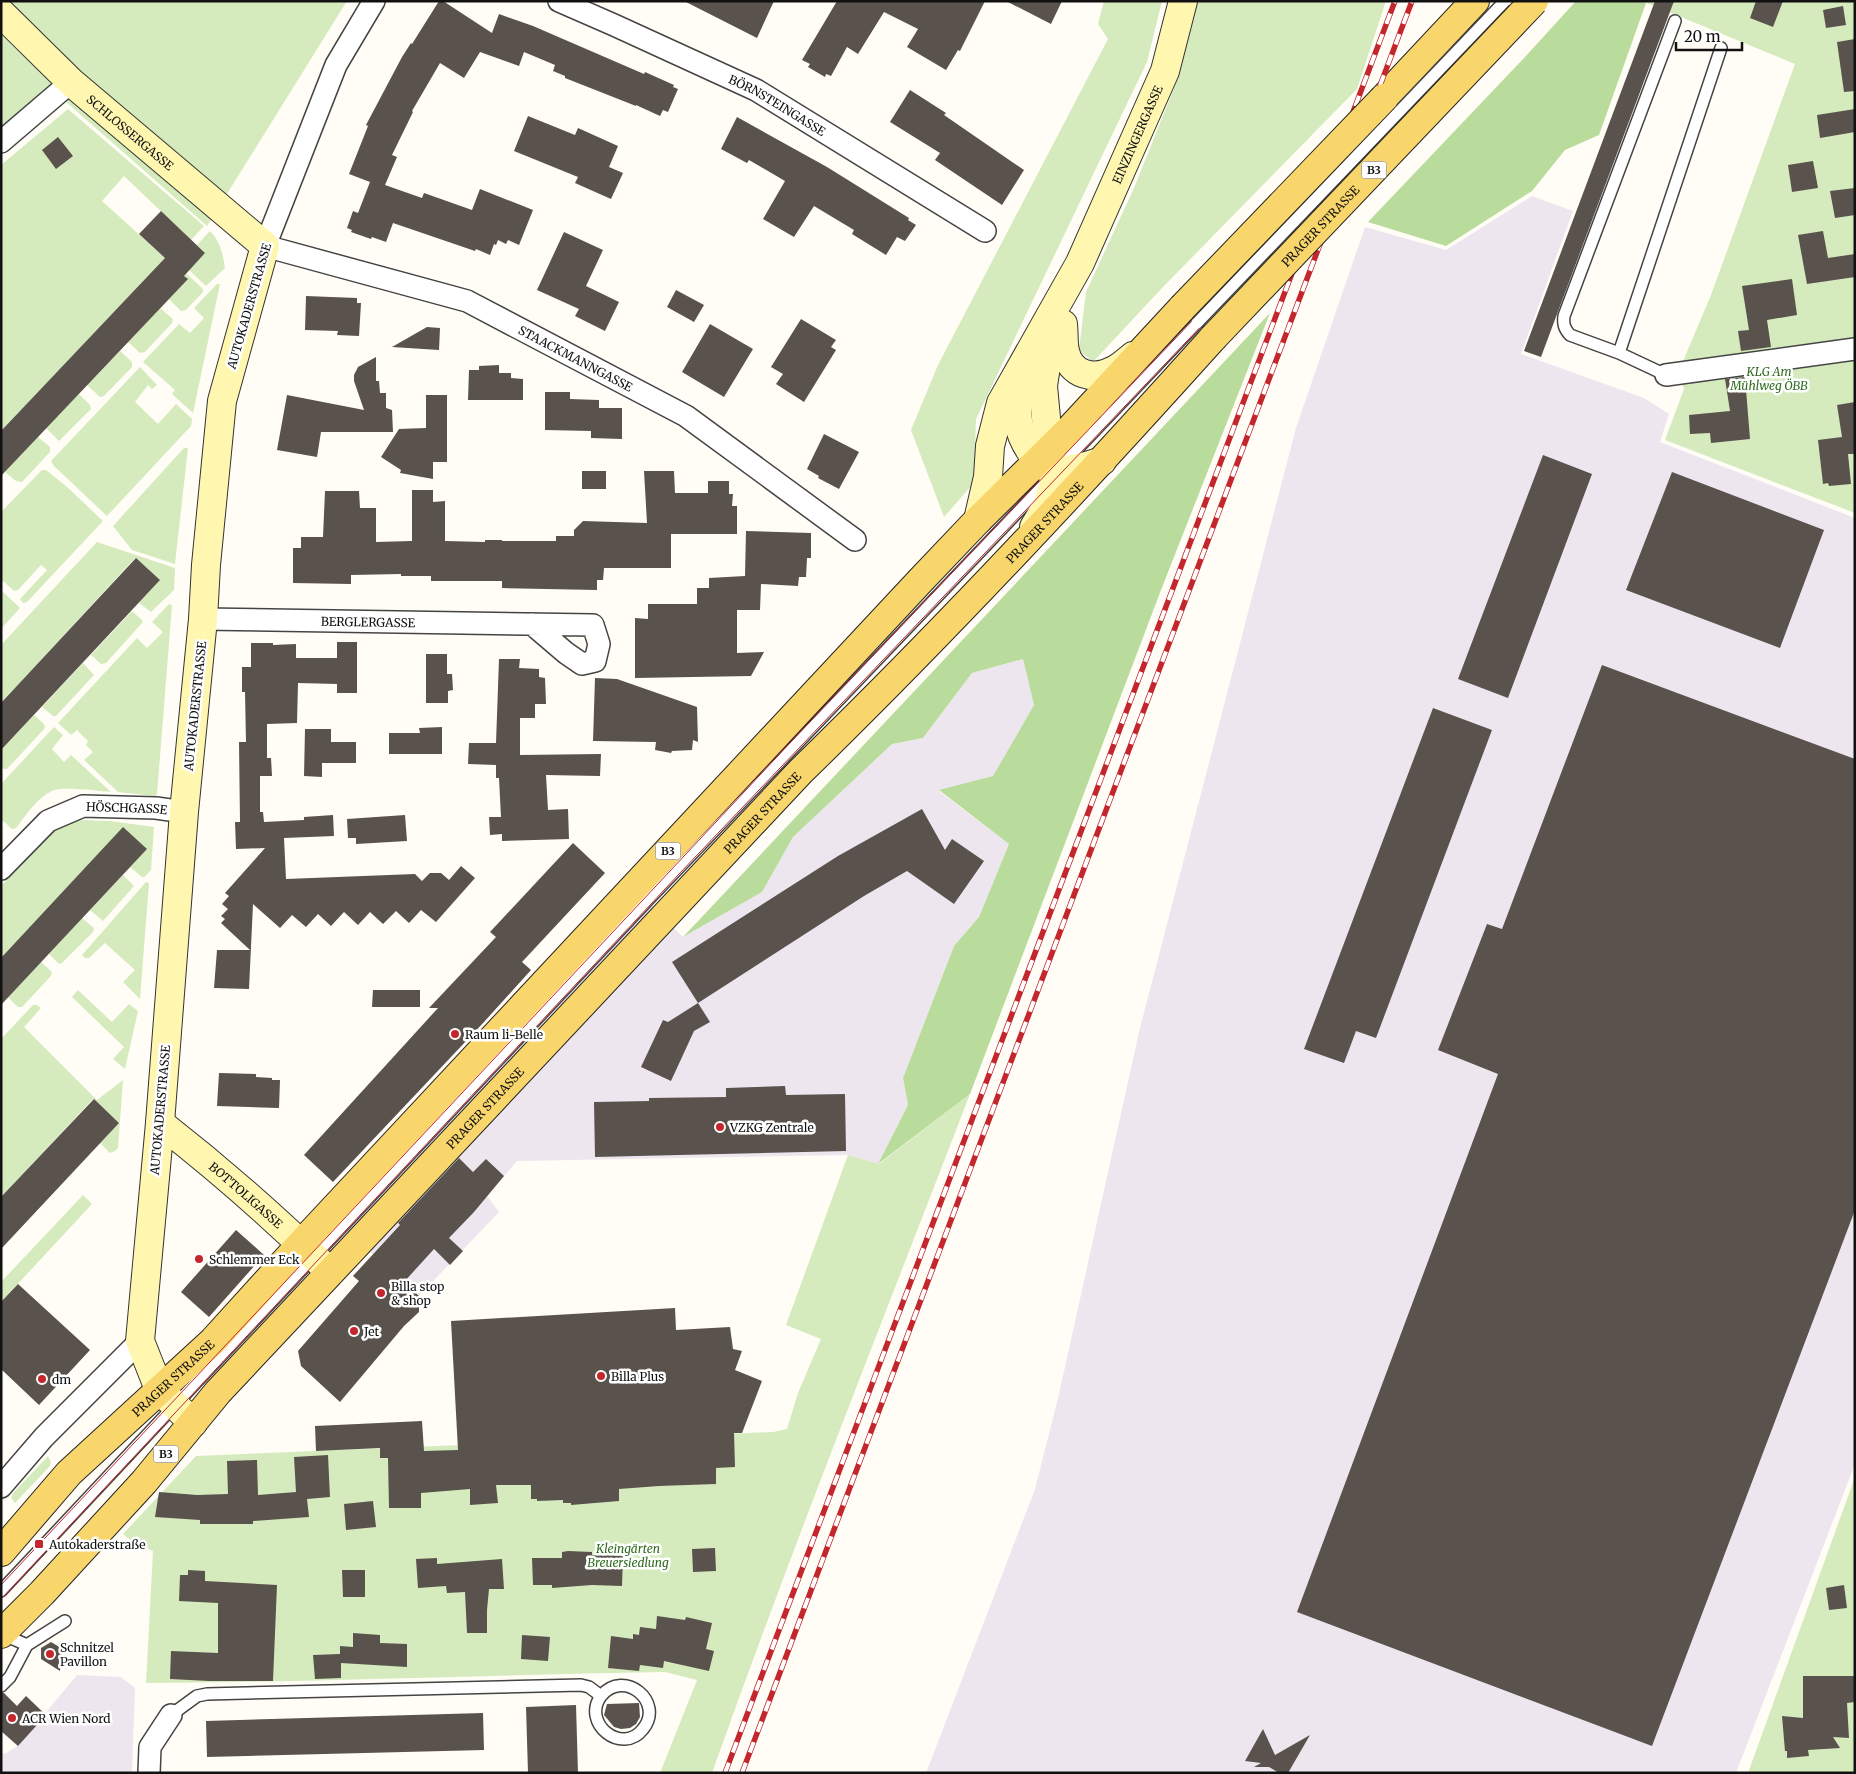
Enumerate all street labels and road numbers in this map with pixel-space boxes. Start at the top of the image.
street label: BÖRNSTEINGASSE [726,71,829,139]
street label: EINZINGERGASSE [1109,82,1165,186]
street label: SCHLOSSERGASSE [84,91,177,173]
road number: B3 [1362,162,1386,178]
street label: PRAGER STRASSE [1278,182,1362,269]
street label: AUTOKADERSTRASSE [224,241,274,372]
street label: STAACKMANNGASSE [516,322,636,394]
street label: PRAGER STRASSE [1002,478,1086,566]
street label: BERGLERGASSE [321,613,416,630]
street label: AUTOKADERSTRASSE [181,640,209,773]
street label: PRAGER STRASSE [720,768,804,856]
street label: HÖSCHGASSE [86,799,169,817]
road number: B3 [656,842,680,859]
street label: AUTOKADERSTRASSE [147,1044,173,1177]
street label: PRAGER STRASSE [443,1064,527,1152]
street label: BOTTOLIGASSE [206,1158,286,1231]
street label: PRAGER STRASSE [129,1336,217,1419]
road number: B3 [154,1446,178,1462]

